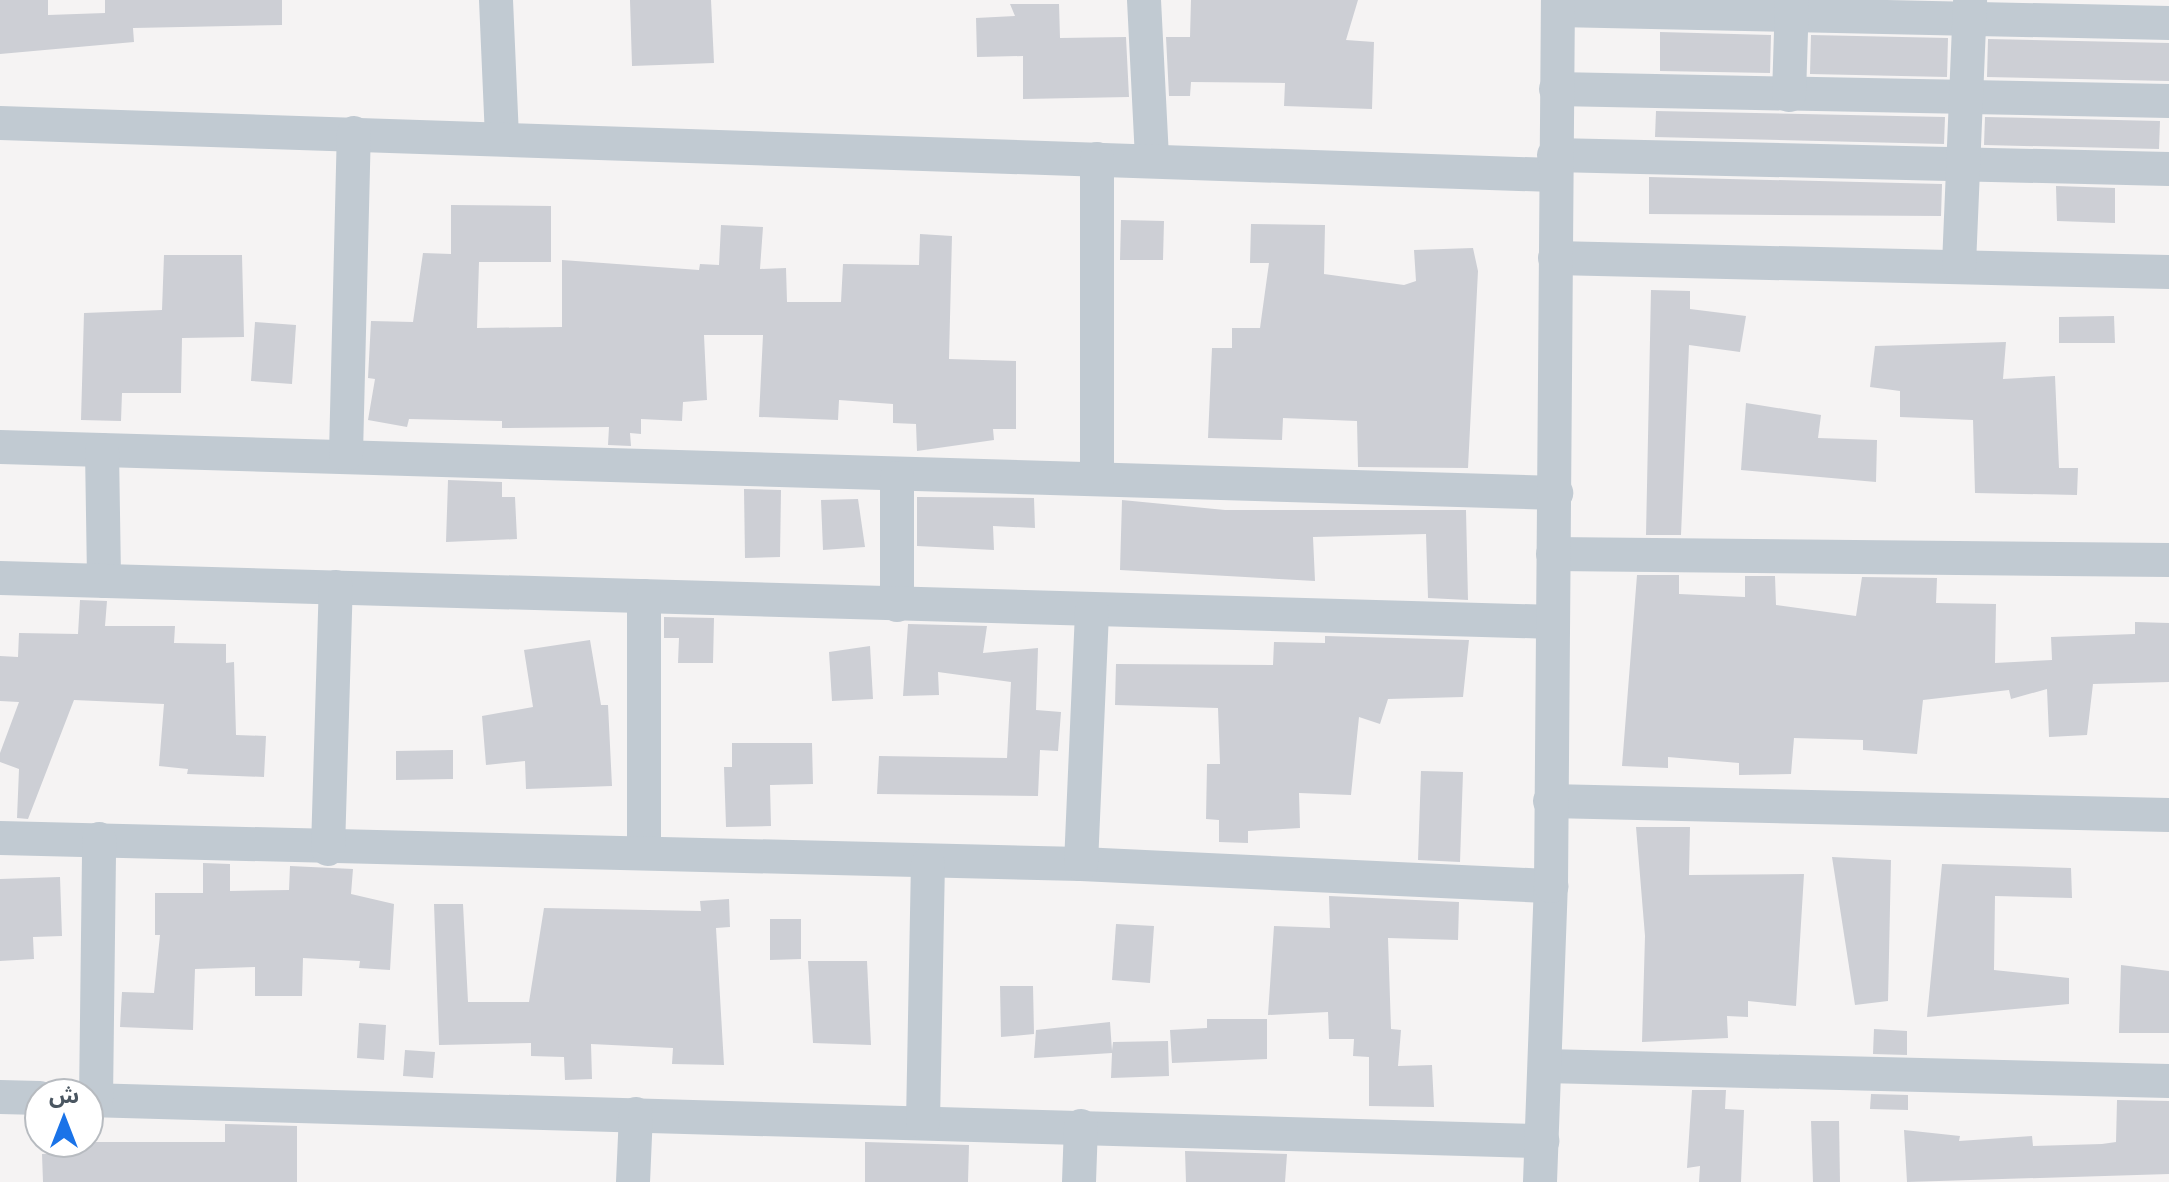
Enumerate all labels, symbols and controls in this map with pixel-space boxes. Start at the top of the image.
north arrow [24,1078,104,1158]
text: ش [49,1083,79,1108]

